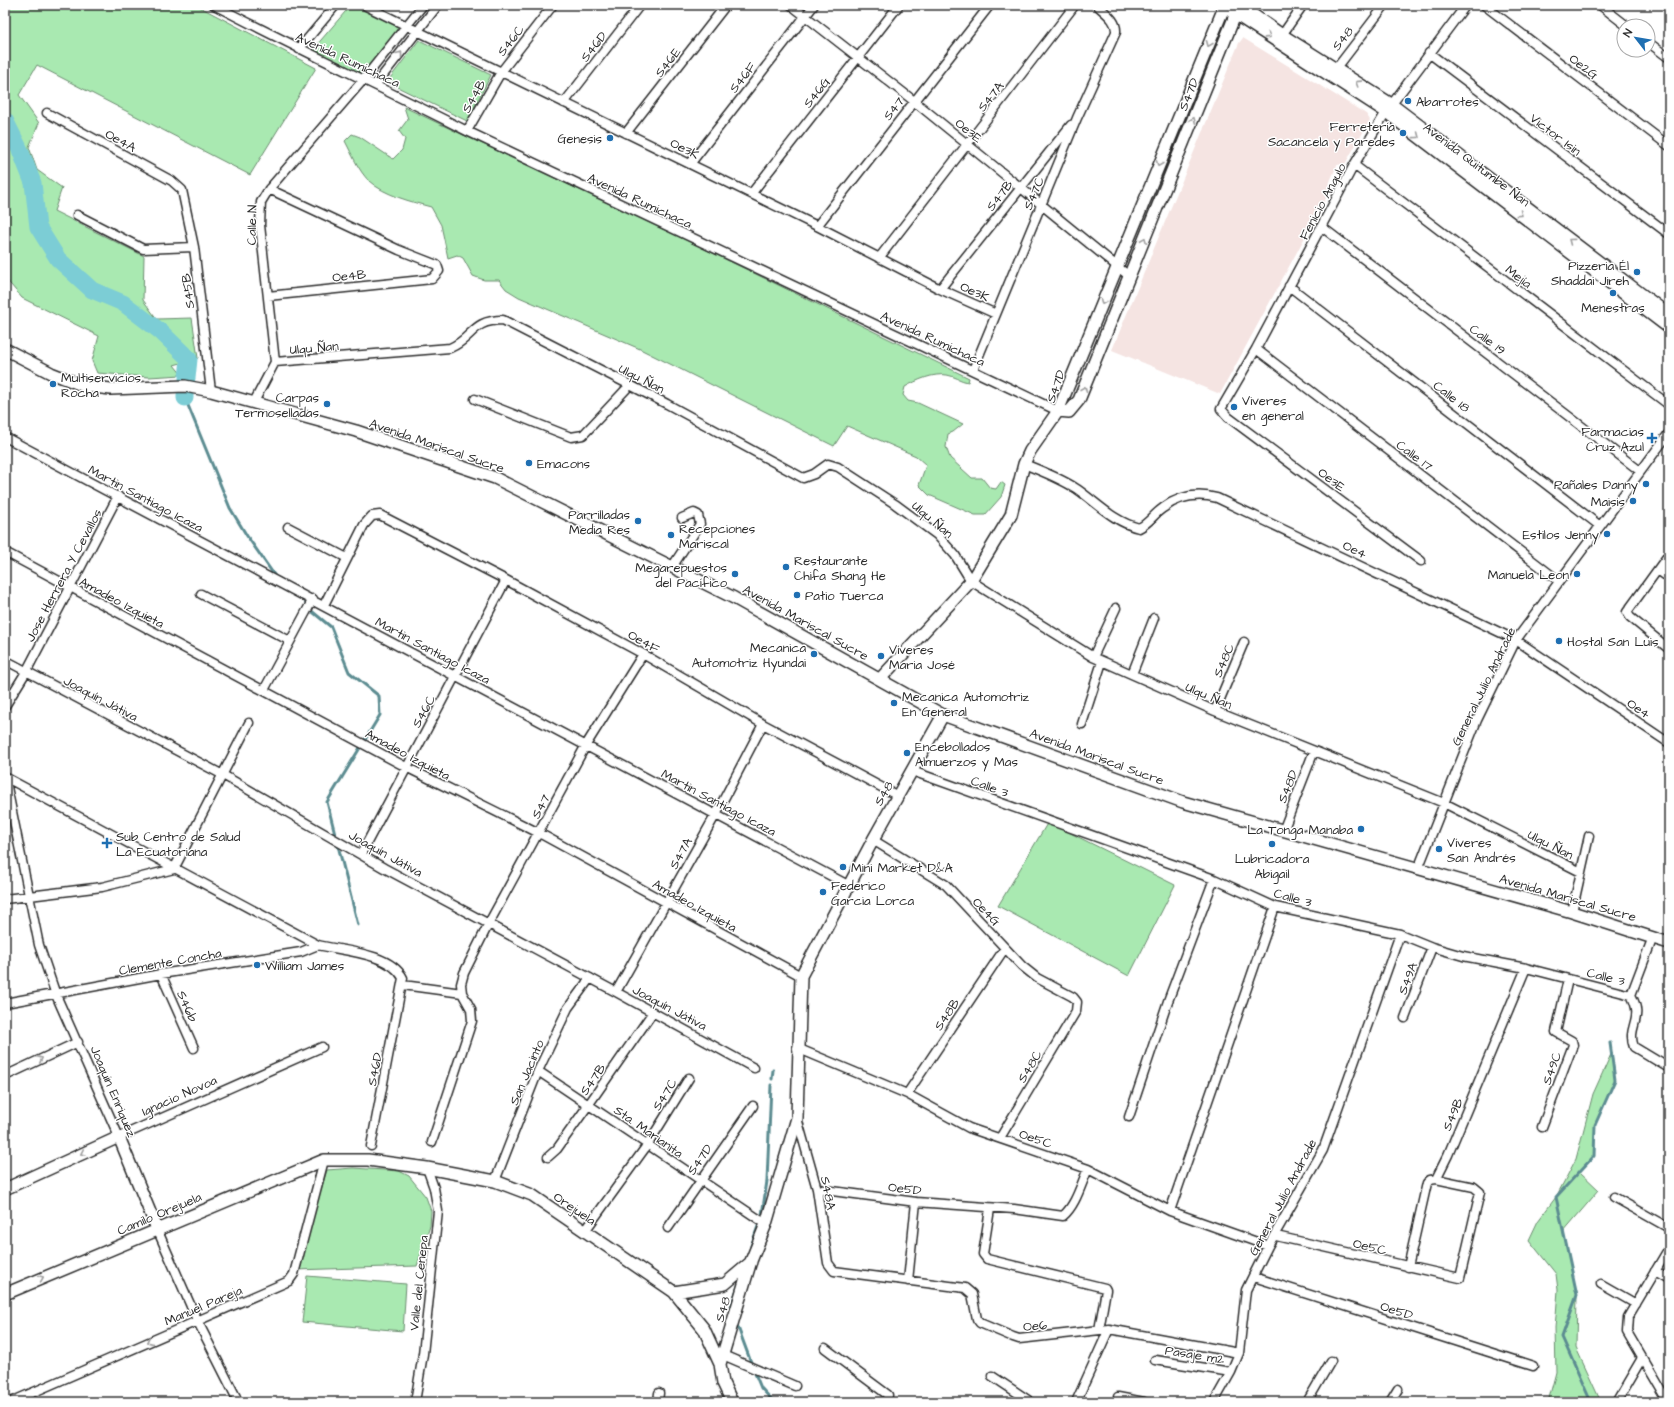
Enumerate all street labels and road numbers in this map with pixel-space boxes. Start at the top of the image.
street label: S46C [493,21,529,60]
street label: S48 [1328,23,1358,54]
street label: S46D [576,27,612,65]
street label: Avenida Rumichaca [293,28,403,92]
street label: S46E [651,44,685,81]
street label: Oe2G [1565,50,1602,84]
street label: S46F [725,59,760,97]
street label: S46G [799,74,834,112]
street label: S47D [1174,75,1204,113]
street label: S44B [457,77,490,116]
street label: S47A [973,77,1009,115]
street label: S47 [879,93,909,124]
street label: Victor Isin [1526,109,1585,160]
street label: Oe3E [951,114,986,147]
street label: Avenida Quitumbe Ñan [1419,119,1534,211]
street label: Oe4A [102,125,140,157]
street label: Oe3K [667,134,702,164]
street label: Fenicio Angulo [1295,159,1352,244]
street label: Avenida Rumichaca [585,169,695,233]
street label: S47C [1019,174,1049,213]
street label: S47B [982,176,1017,215]
street label: Calle N [243,205,261,245]
street label: Mejía [1502,261,1536,293]
street label: Oe4B [331,265,367,287]
street label: S45B [177,272,199,310]
street label: Oe3K [957,278,992,306]
street label: Avenida Rumichaca [878,307,988,371]
street label: Calle 19 [1466,320,1509,359]
street label: Ulqu Ñan [289,337,340,359]
street label: Ulqu Ñan [616,360,668,398]
street label: S47D [1042,367,1070,405]
street label: Calle 18 [1429,377,1474,417]
street label: Avenida Mariscal Sucre [367,414,507,478]
street label: Calle 17 [1392,436,1437,476]
street label: Martin Santiago Icaza [84,461,207,538]
street label: Oe3E [1314,464,1349,496]
street label: Ulqu Ñan [908,497,957,543]
street label: Jose Herrera Y Cevallos [21,506,107,645]
street label: Oe4 [1340,537,1370,563]
street label: Amadeo Izquieta [76,573,168,633]
street label: Avenida Mariscal Sucre [739,581,872,665]
street label: Martin Santiago Icaza [371,613,494,690]
street label: General Julio Andrade [1447,624,1520,749]
street label: Oe4F [624,626,663,658]
street label: S48C [1209,641,1239,680]
street label: Joaquín Játiva [60,672,141,726]
street label: Ulqu Ñan [1182,678,1235,714]
street label: S46C [408,692,440,731]
street label: Oe4 [1623,694,1654,723]
street label: Avenida Mariscal Sucre [1027,724,1166,790]
street label: Amadeo Izquieta [362,725,454,785]
street label: Martin Santiago Icaza [657,765,780,842]
street label: S48D [1273,767,1303,806]
street label: Calle 3 [968,772,1011,802]
street label: S48 [870,777,898,809]
street label: S47 [527,791,555,822]
street label: Joaquín Játiva [345,826,426,882]
street label: Ulqu Ñan [1525,826,1577,864]
street label: S47A [665,834,697,873]
street label: Avenida Mariscal Sucre [1497,870,1638,926]
street label: Amadeo Izquieta [649,875,740,937]
street label: Calle 3 [1272,884,1314,912]
street label: Oe4G [968,893,1004,930]
street label: Clemente Concha [118,944,223,980]
street label: S49A [1394,959,1422,997]
street label: Calle 3 [1585,964,1627,990]
street label: Joaquín Játiva [629,981,710,1035]
street label: S46b [172,988,202,1026]
street label: S48B [930,995,964,1034]
street label: San Jacinto [505,1036,549,1108]
street label: Joaquin Enriquez [86,1043,141,1140]
street label: S48C [1013,1047,1047,1086]
street label: S49C [1538,1049,1566,1087]
street label: S46D [363,1050,387,1087]
street label: S47B [576,1060,610,1099]
street label: Ignacio Novoa [139,1071,221,1121]
street label: S47C [648,1075,682,1114]
street label: S49B [1438,1095,1468,1133]
street label: Sta. Marianita [610,1101,687,1163]
street label: Oe5C [1017,1125,1055,1153]
street label: General Julio Andrade [1245,1136,1321,1259]
street label: S47D [683,1140,717,1179]
street label: S48A [816,1175,840,1212]
street label: Oe5D [887,1178,923,1200]
street label: Camilo Orejuela [114,1188,205,1240]
street label: Orejuela [550,1188,599,1230]
street label: Valle del Cenepa [405,1234,433,1332]
street label: Oe5C [1351,1234,1388,1260]
street label: Manuel Pareja [162,1281,245,1330]
street label: S48 [711,1294,735,1324]
street label: Oe5D [1378,1297,1416,1325]
street label: Oe6 [1022,1316,1048,1336]
street label: Pasaje m2 [1164,1341,1227,1369]

